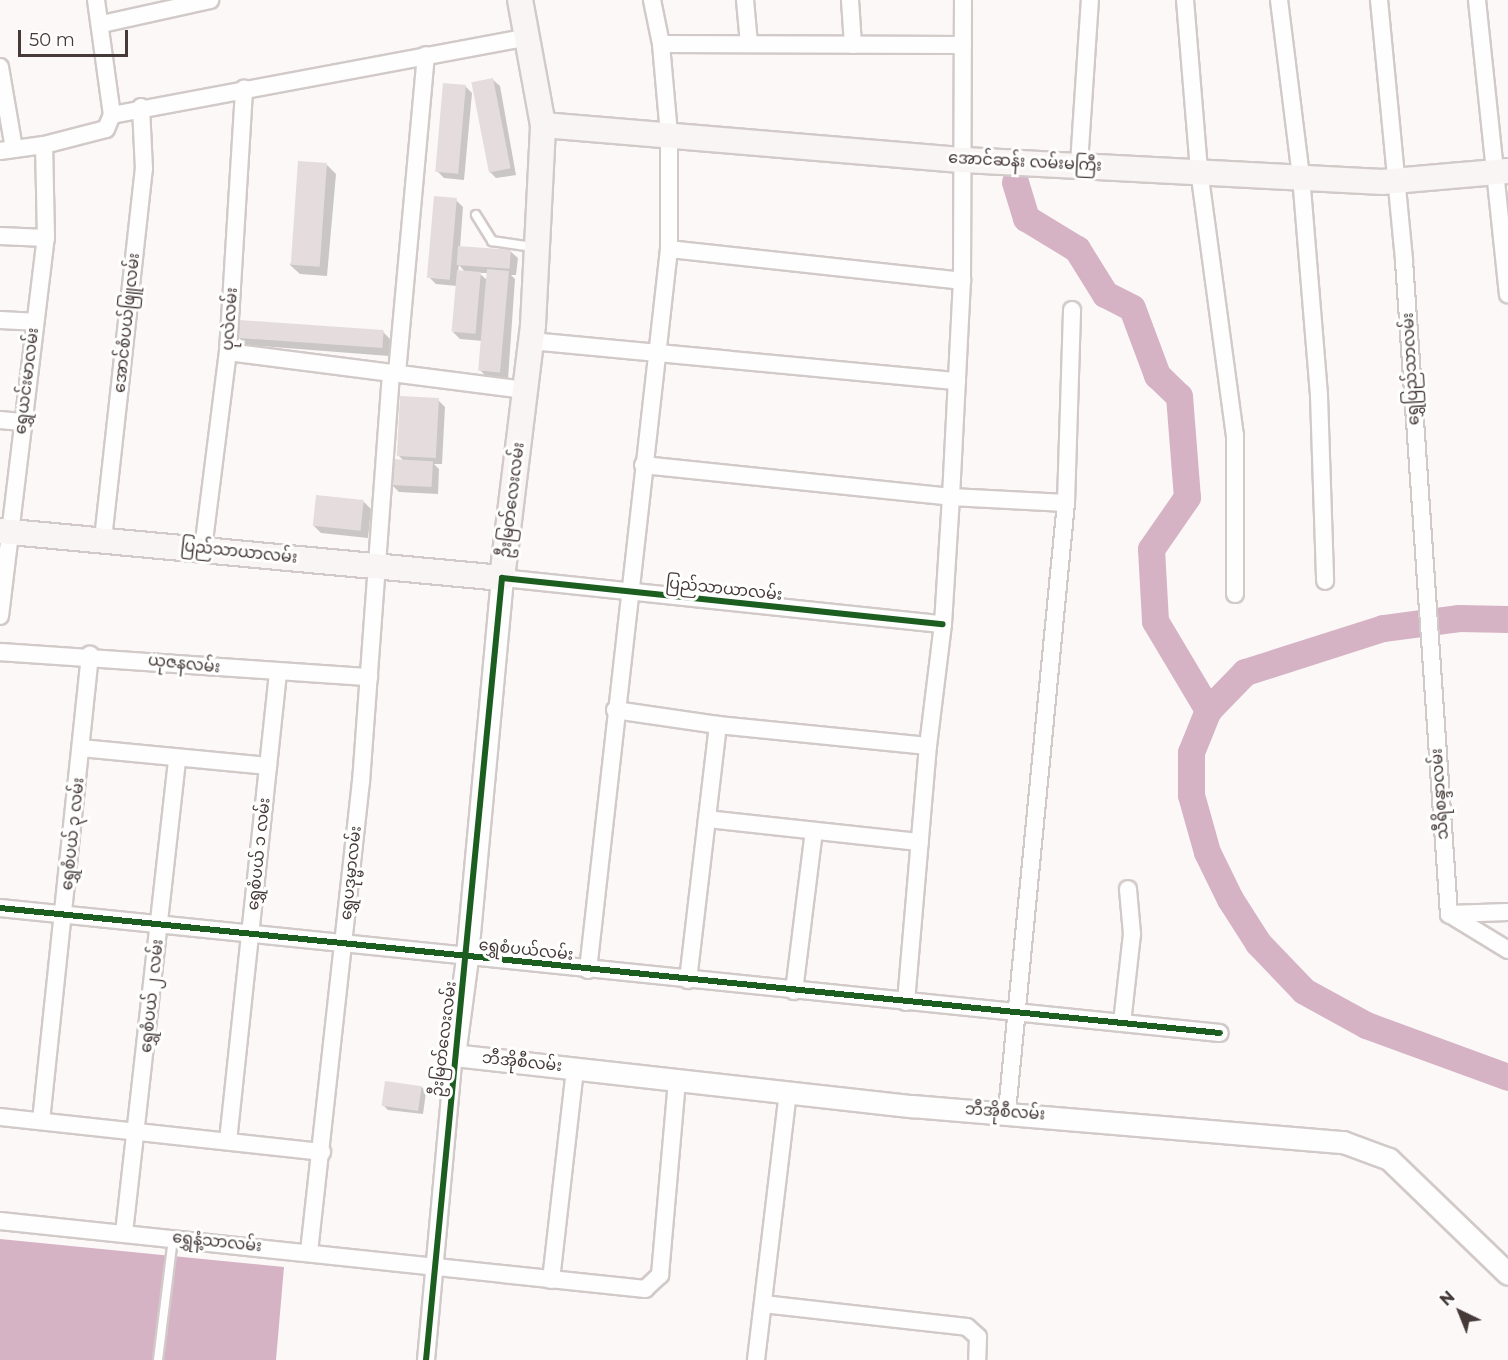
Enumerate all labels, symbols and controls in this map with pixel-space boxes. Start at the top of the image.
scale bar [21,18,130,56]
text: 50 m [29,29,75,51]
street label: အောင်ဆန်း လမ်းမကြီး [948,148,1102,176]
street label: အောင်စံပယ်ဖြူလမ်း [110,252,144,394]
street label: ပုလဲလမ်း [218,287,242,351]
street label: ရွှေပြည်သာလမ်း [1398,312,1424,426]
street label: ရွှေယင်းမာလမ်း [11,327,43,435]
street label: ဦးမြတ်လေးလမ်း [495,441,529,559]
street label: ပြည်သာယာလမ်း [180,536,298,568]
street label: ပြည်သာယာလမ်း [665,573,783,605]
street label: ယုဇနလမ်း [147,651,221,677]
street label: သီရိစန္ဒာလမ်း [1427,748,1453,840]
street label: ရွှေစံပယ် ၃ လမ်း [58,777,88,891]
street label: ရွှေစံပယ် ၁ လမ်း [244,797,274,911]
street label: ရွှေပဒုမ္မာလမ်း [337,825,365,921]
street label: ရွှေစံပယ်လမ်း [478,935,574,965]
street label: ရွှေစံပယ် ၂ လမ်း [136,938,168,1054]
street label: ဦးမြတ်လေးလမ်း [427,980,461,1098]
street label: ဘီအိုစီလမ်း [481,1048,563,1076]
street label: ဘီအိုစီလမ်း [964,1100,1046,1124]
street label: ရွှေနံ့သာလမ်း [171,1228,263,1256]
north arrow [1430,1282,1490,1342]
text: N [1436,1287,1459,1310]

